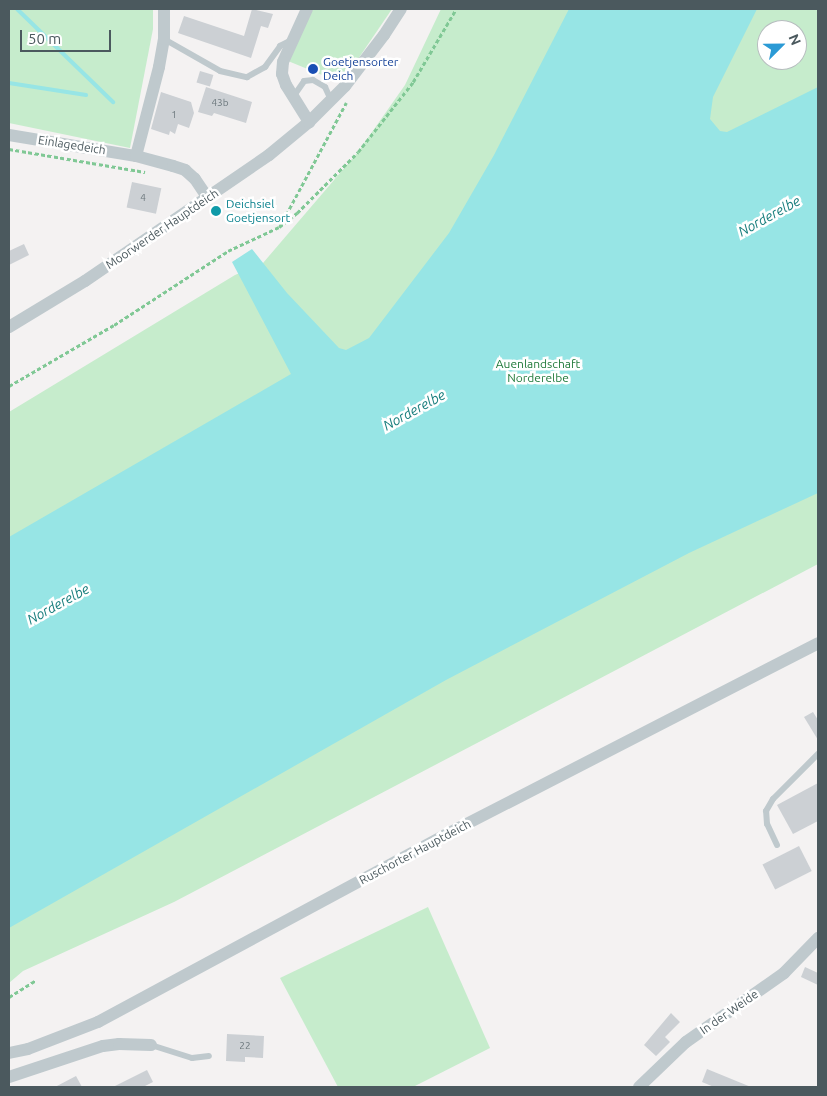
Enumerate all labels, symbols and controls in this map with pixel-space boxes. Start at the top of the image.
scale bar [22,20,114,52]
north arrow [757,20,807,70]
text: 50 m [28,30,61,47]
text: N [785,32,804,47]
place label: Goetjensorter Deich [323,55,398,83]
marker: Goetjensorter Deich [307,63,319,75]
house number: 43b [211,97,229,109]
house number: 1 [171,109,177,121]
street label: Einlagedeich [37,133,107,157]
street label: Moorwerder Hauptdeich [103,186,221,272]
house number: 4 [140,192,146,204]
water label: Norderelbe [735,192,803,240]
place label: Deichsiel Goetjensort [226,197,290,225]
marker: Deichsiel Goetjensort [210,205,222,217]
park label: Auenlandschaft Norderelbe [496,357,580,385]
water label: Norderelbe [380,386,448,434]
water label: Norderelbe [24,580,92,628]
street label: Ruschorter Hauptdeich [357,816,473,888]
street label: In der Weide [697,987,761,1037]
house number: 22 [239,1040,251,1052]

